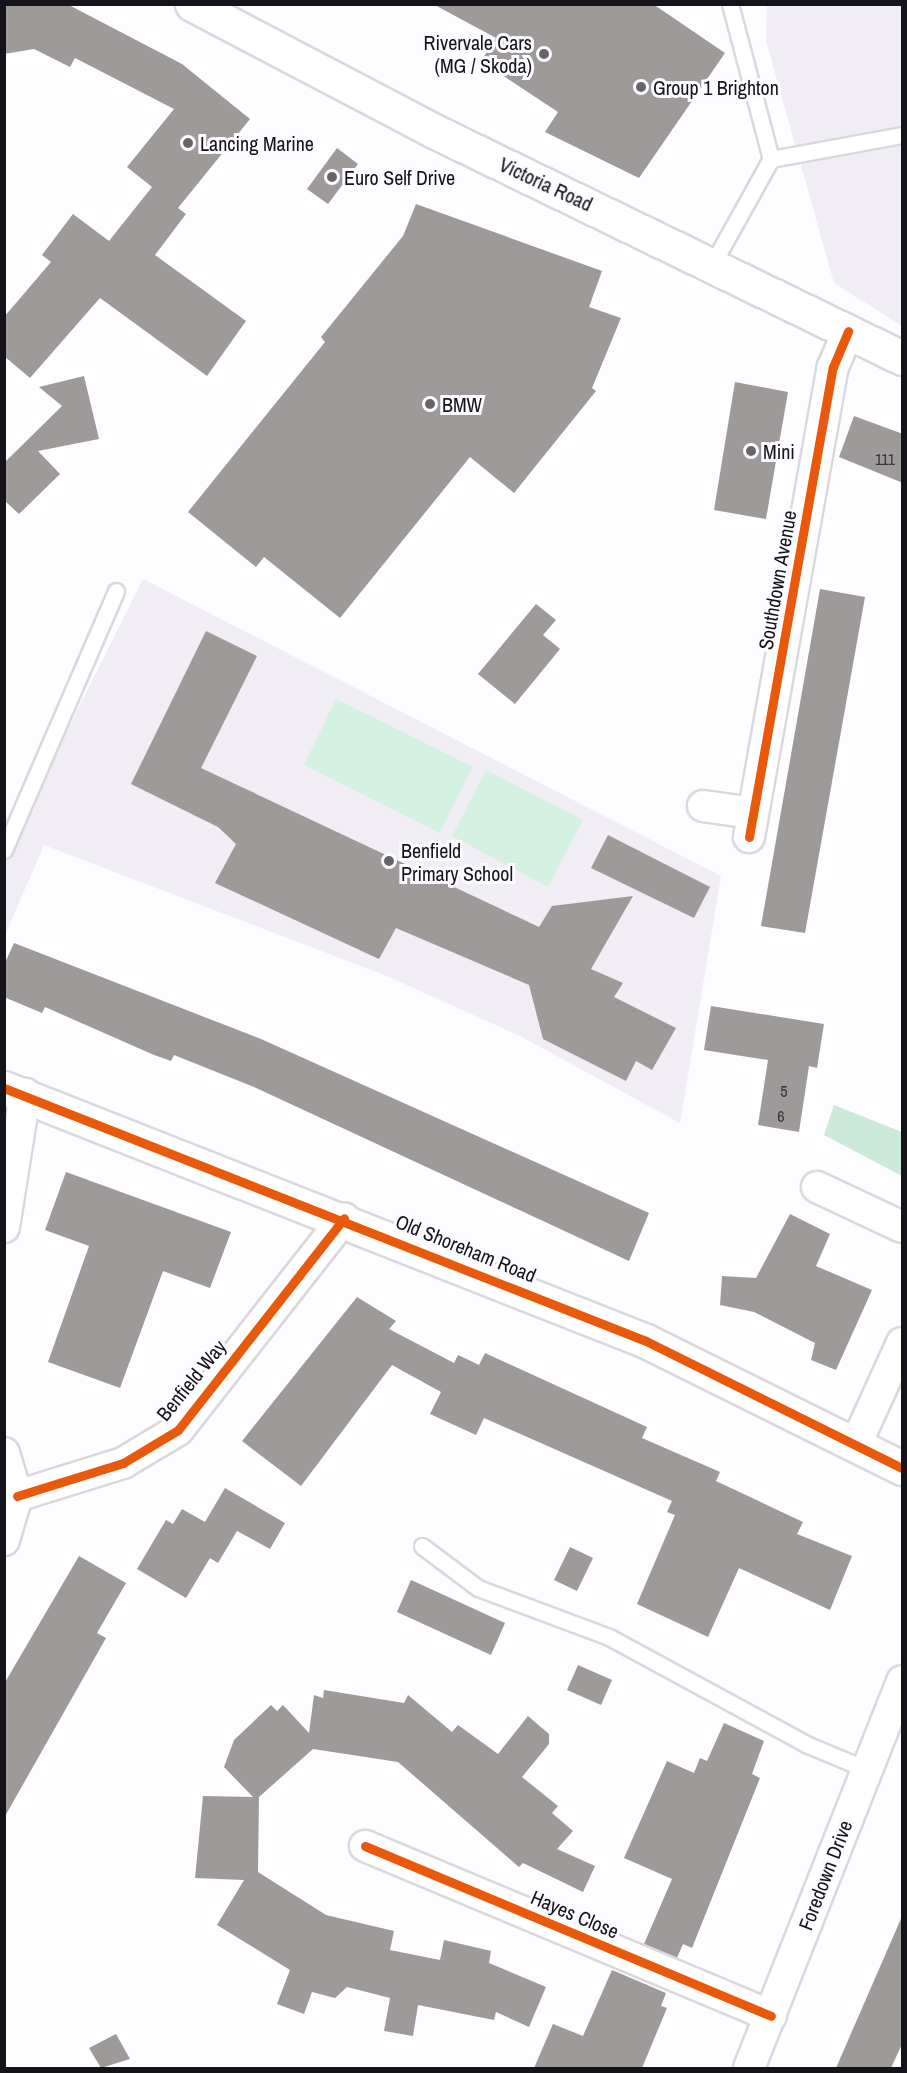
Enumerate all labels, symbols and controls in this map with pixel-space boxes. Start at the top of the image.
place label: Rivervale Cars (MG / Skoda) [424,30,532,77]
marker: Rivervale Cars (MG / Skoda) [537,47,551,61]
place label: Group 1 Brighton [653,75,779,99]
marker: Group 1 Brighton [634,80,648,94]
place label: Lancing Marine [200,131,314,155]
marker: Lancing Marine [181,136,195,150]
street label: Victoria Road [496,152,596,216]
place label: Euro Self Drive [344,165,455,189]
marker: Euro Self Drive [325,170,339,184]
place label: BMW [442,392,482,416]
marker: BMW [423,397,437,411]
place label: Mini [763,439,795,463]
marker: Mini [744,444,758,458]
house number: 111 [875,449,895,469]
street label: Southdown Avenue [753,508,801,652]
place label: Benfield Primary School [401,838,513,885]
marker: Benfield Primary School [382,854,396,868]
house number: 5 [780,1081,788,1101]
house number: 6 [777,1106,785,1126]
street label: Old Shoreham Road [392,1209,540,1287]
street label: Benfield Way [151,1335,231,1425]
street label: Foredown Drive [793,1817,857,1933]
street label: Hayes Close [528,1885,622,1943]

